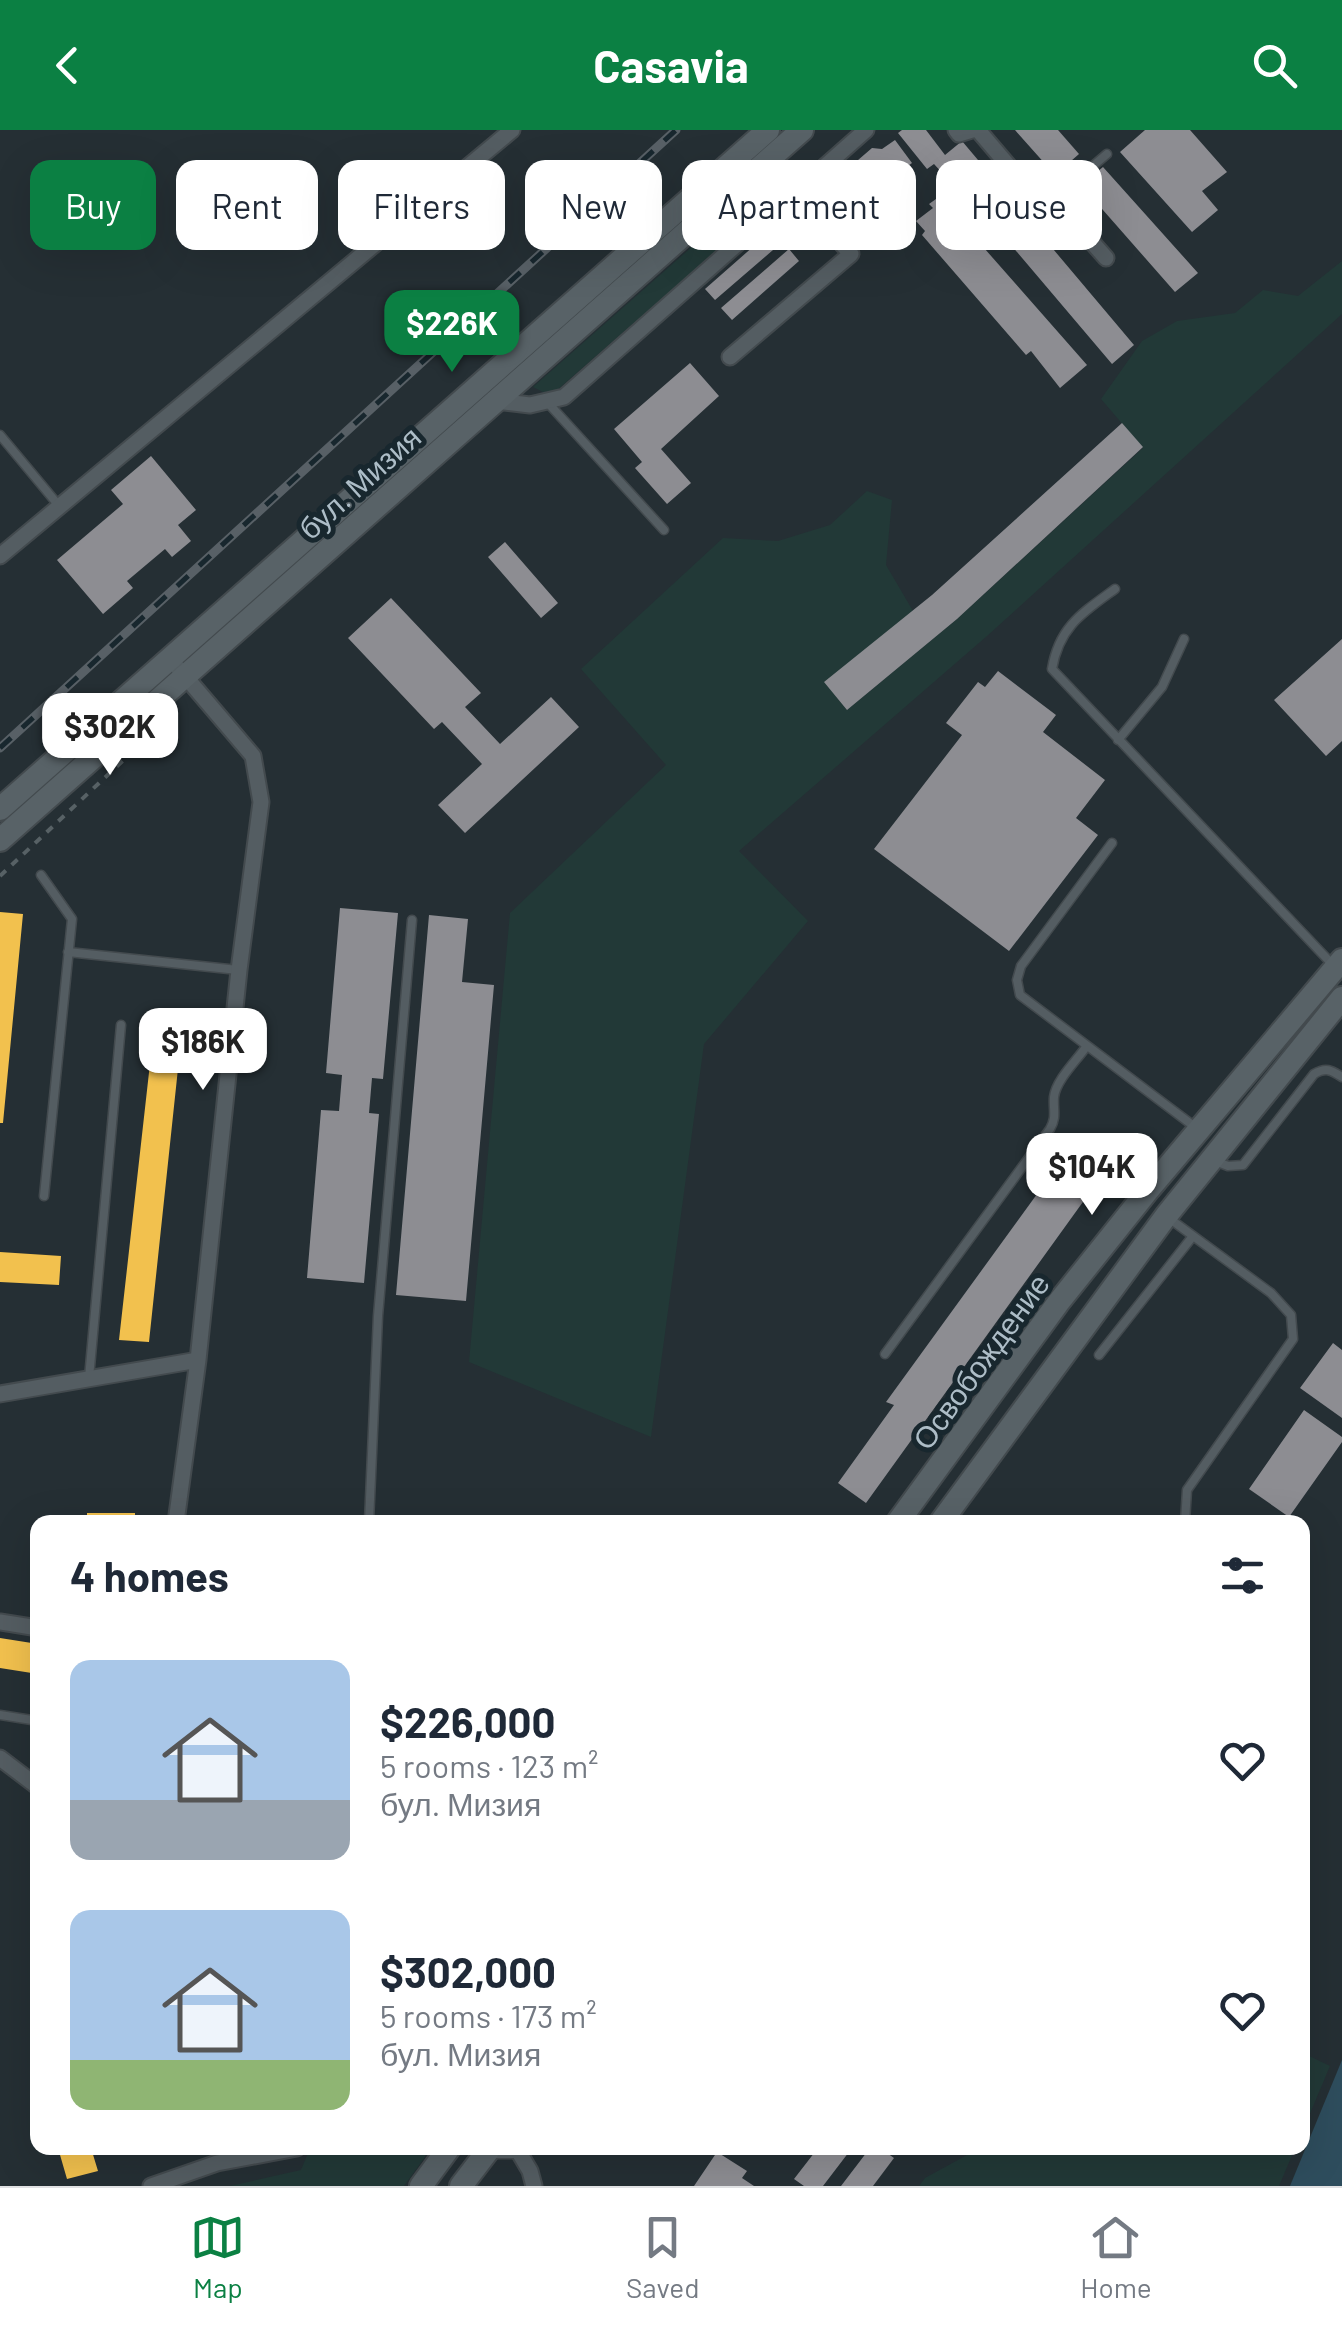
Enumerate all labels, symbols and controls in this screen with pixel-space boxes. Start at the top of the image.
icon: back [40,38,95,93]
text: Casavia [593,38,749,92]
icon: search [1247,38,1302,93]
chip: Buy [30,160,156,250]
chip: Rent [176,160,318,250]
chip: Filters [338,160,505,250]
chip: New [525,160,662,250]
chip: Apartment [682,160,916,250]
chip: House [936,160,1102,250]
pin: $226K [382,290,522,375]
text: $226K [406,303,498,341]
street label: бул. Мизия [291,418,427,546]
pin: $302K [40,693,180,778]
text: $302K [64,706,156,744]
pin: $186K [133,1008,273,1093]
text: $186K [161,1021,245,1059]
pin: $104K [1022,1133,1162,1218]
text: $104K [1048,1146,1136,1184]
street label: Освобождение [904,1266,1056,1456]
icon: filters [1215,1548,1270,1603]
text: 4 homes [70,1550,229,1600]
text: $226,000 [380,1696,555,1746]
icon: home [150,1700,270,1820]
icon: heart [1215,1733,1270,1788]
text: 5 rooms · 123 m² [380,1746,599,1784]
text: бул. Мизия [380,1784,541,1822]
text: $302,000 [380,1946,556,1996]
icon: home [150,1950,270,2070]
icon: heart [1215,1983,1270,2038]
text: 5 rooms · 173 m² [380,1996,597,2034]
text: бул. Мизия [380,2034,541,2072]
tab: Map [190,2210,245,2304]
tab: Saved [626,2210,699,2304]
tab: Home [1080,2210,1152,2304]

